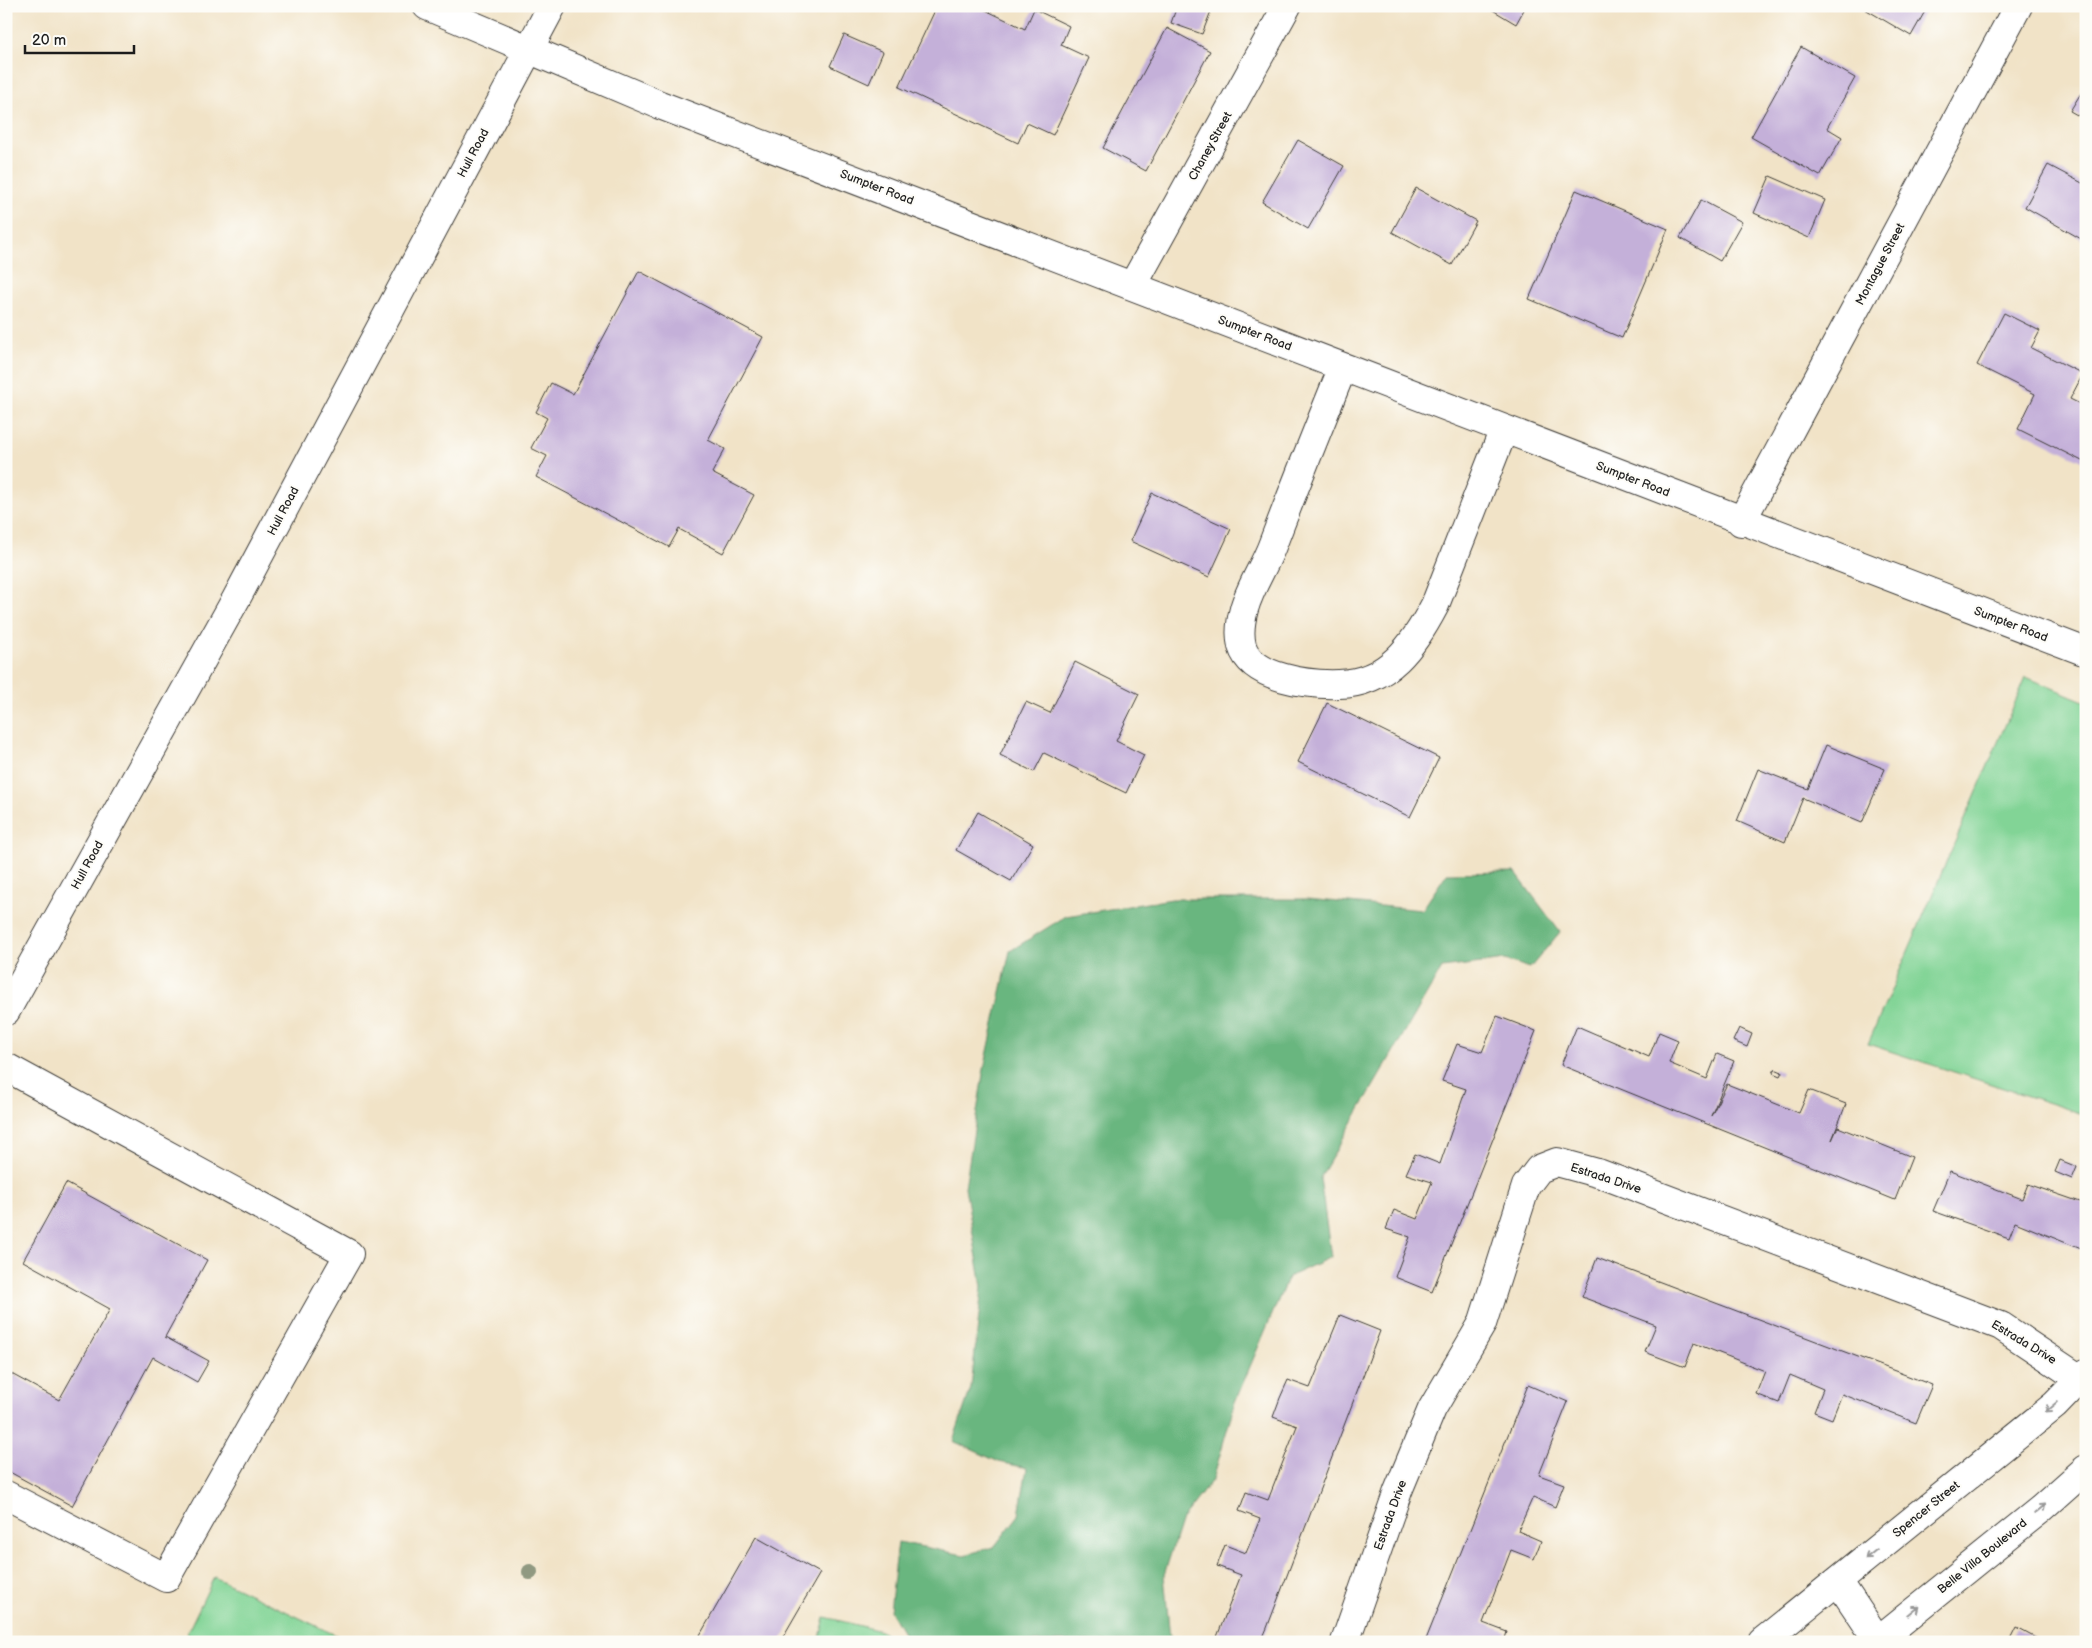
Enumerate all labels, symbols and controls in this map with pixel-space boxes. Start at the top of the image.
scale bar [25,22,134,54]
text: 20 m [32,31,66,50]
street label: Chaney Street [1185,109,1236,183]
street label: Hull Road [454,126,493,180]
street label: Sumpter Road [838,167,916,208]
street label: Montague Street [1853,220,1909,308]
street label: Sumpter Road [1216,313,1294,354]
street label: Sumpter Road [1594,459,1672,500]
street label: Hull Road [264,484,303,538]
street label: Sumpter Road [1972,604,2050,645]
street label: Hull Road [68,838,107,892]
street label: Estrada Drive [1569,1160,1643,1197]
street label: Estrada Drive [1988,1317,2059,1368]
one-way arrow [2045,1402,2058,1413]
street label: Estrada Drive [1371,1478,1410,1552]
street label: Spencer Street [1890,1478,1963,1541]
one-way arrow [2034,1503,2047,1515]
street label: Belle Villa Boulevard [1935,1516,2030,1597]
one-way arrow [1865,1548,1878,1559]
one-way arrow [1907,1606,1920,1617]

